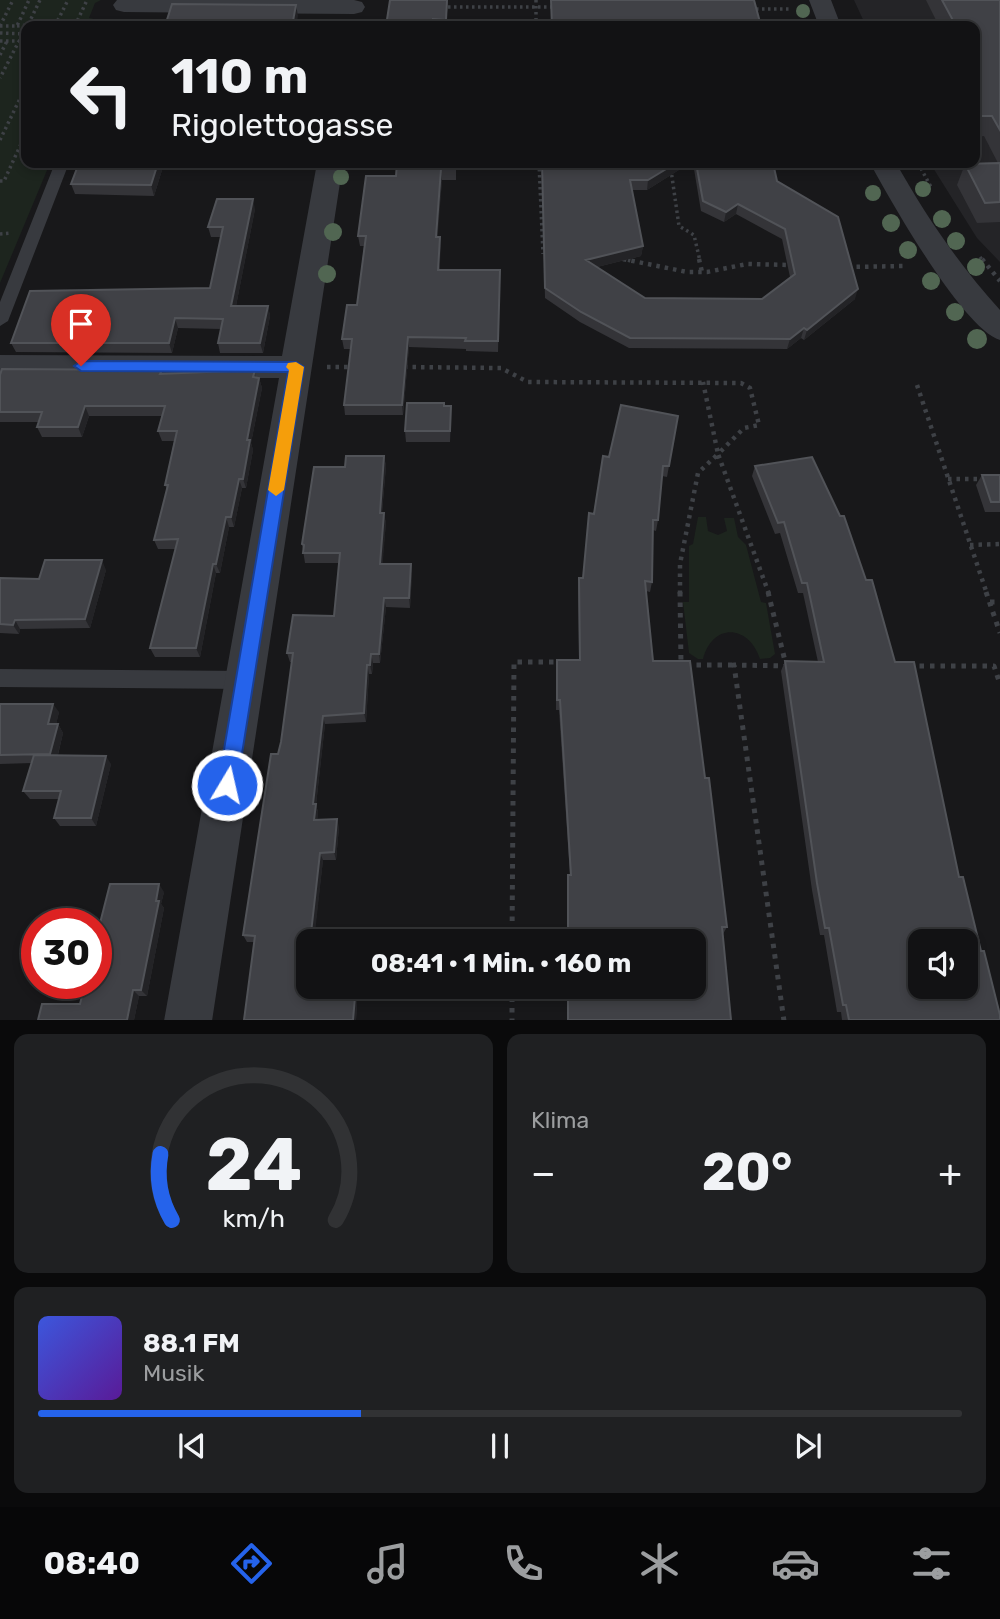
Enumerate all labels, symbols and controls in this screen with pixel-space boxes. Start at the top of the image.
text: 110 m [171,47,308,105]
icon: left [56,49,147,140]
text: Rigolettogasse [171,106,394,144]
pin [51,294,111,366]
icon: arrive [62,305,100,343]
position arrow [190,748,264,822]
speed limit sign: 30 [21,908,112,999]
map controls [908,929,978,999]
button: sound [908,929,978,999]
text: 08:41 · 1 Min. · 160 m [371,948,631,979]
text: Klima [531,1106,589,1134]
text: 24 [205,1122,302,1208]
text: 20° [702,1141,792,1203]
text: − [531,1150,556,1196]
text: + [938,1150,962,1196]
text: km/h [222,1203,285,1232]
text: 88.1 FM [143,1328,240,1359]
text: Musik [143,1359,204,1387]
icon: previous [173,1427,211,1465]
icon: pause [481,1427,519,1465]
icon: next [789,1427,827,1465]
icon: directions [227,1539,276,1588]
icon: music [363,1539,412,1588]
icon: phone [499,1539,548,1588]
icon: climate [635,1539,684,1588]
icon: car [771,1539,820,1588]
icon: filters [907,1539,956,1588]
text: 08:40 [44,1544,140,1582]

